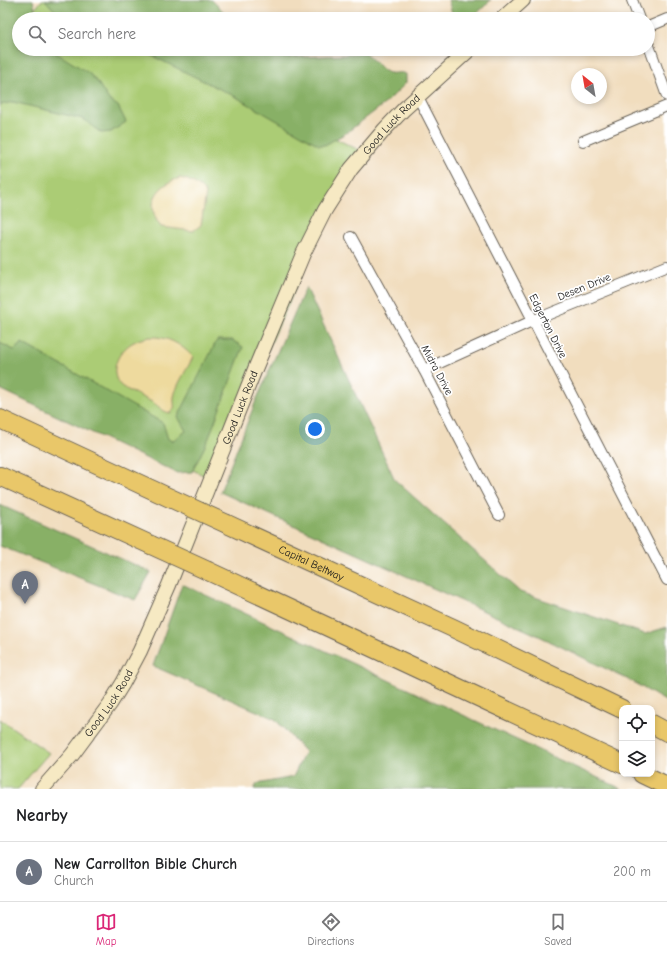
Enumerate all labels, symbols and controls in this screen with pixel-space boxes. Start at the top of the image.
search box [12,12,655,56]
icon: search [26,23,48,45]
text: Search here [58,25,136,43]
north arrow [571,68,607,104]
street label: Good Luck Road [360,91,423,157]
street label: Desen Drive [556,270,613,304]
street label: Edgerton Drive [526,292,570,361]
street label: Midra Drive [418,343,456,398]
street label: Good Luck Road [219,369,260,446]
your location [305,419,325,439]
street label: Capital Beltway [277,542,346,584]
pin: A [12,571,38,604]
street label: Good Luck Road [81,667,136,739]
map controls [619,705,655,777]
button: locate [619,705,655,741]
button: layers [619,741,655,777]
text: Nearby [16,806,67,825]
text: New Carrollton Bible Church [54,855,237,873]
text: A [25,864,33,879]
text: 200 m [613,864,651,879]
text: Church [54,873,94,888]
tab: Map [95,911,117,948]
tab: Directions [307,911,354,948]
tab: Saved [544,911,572,948]

